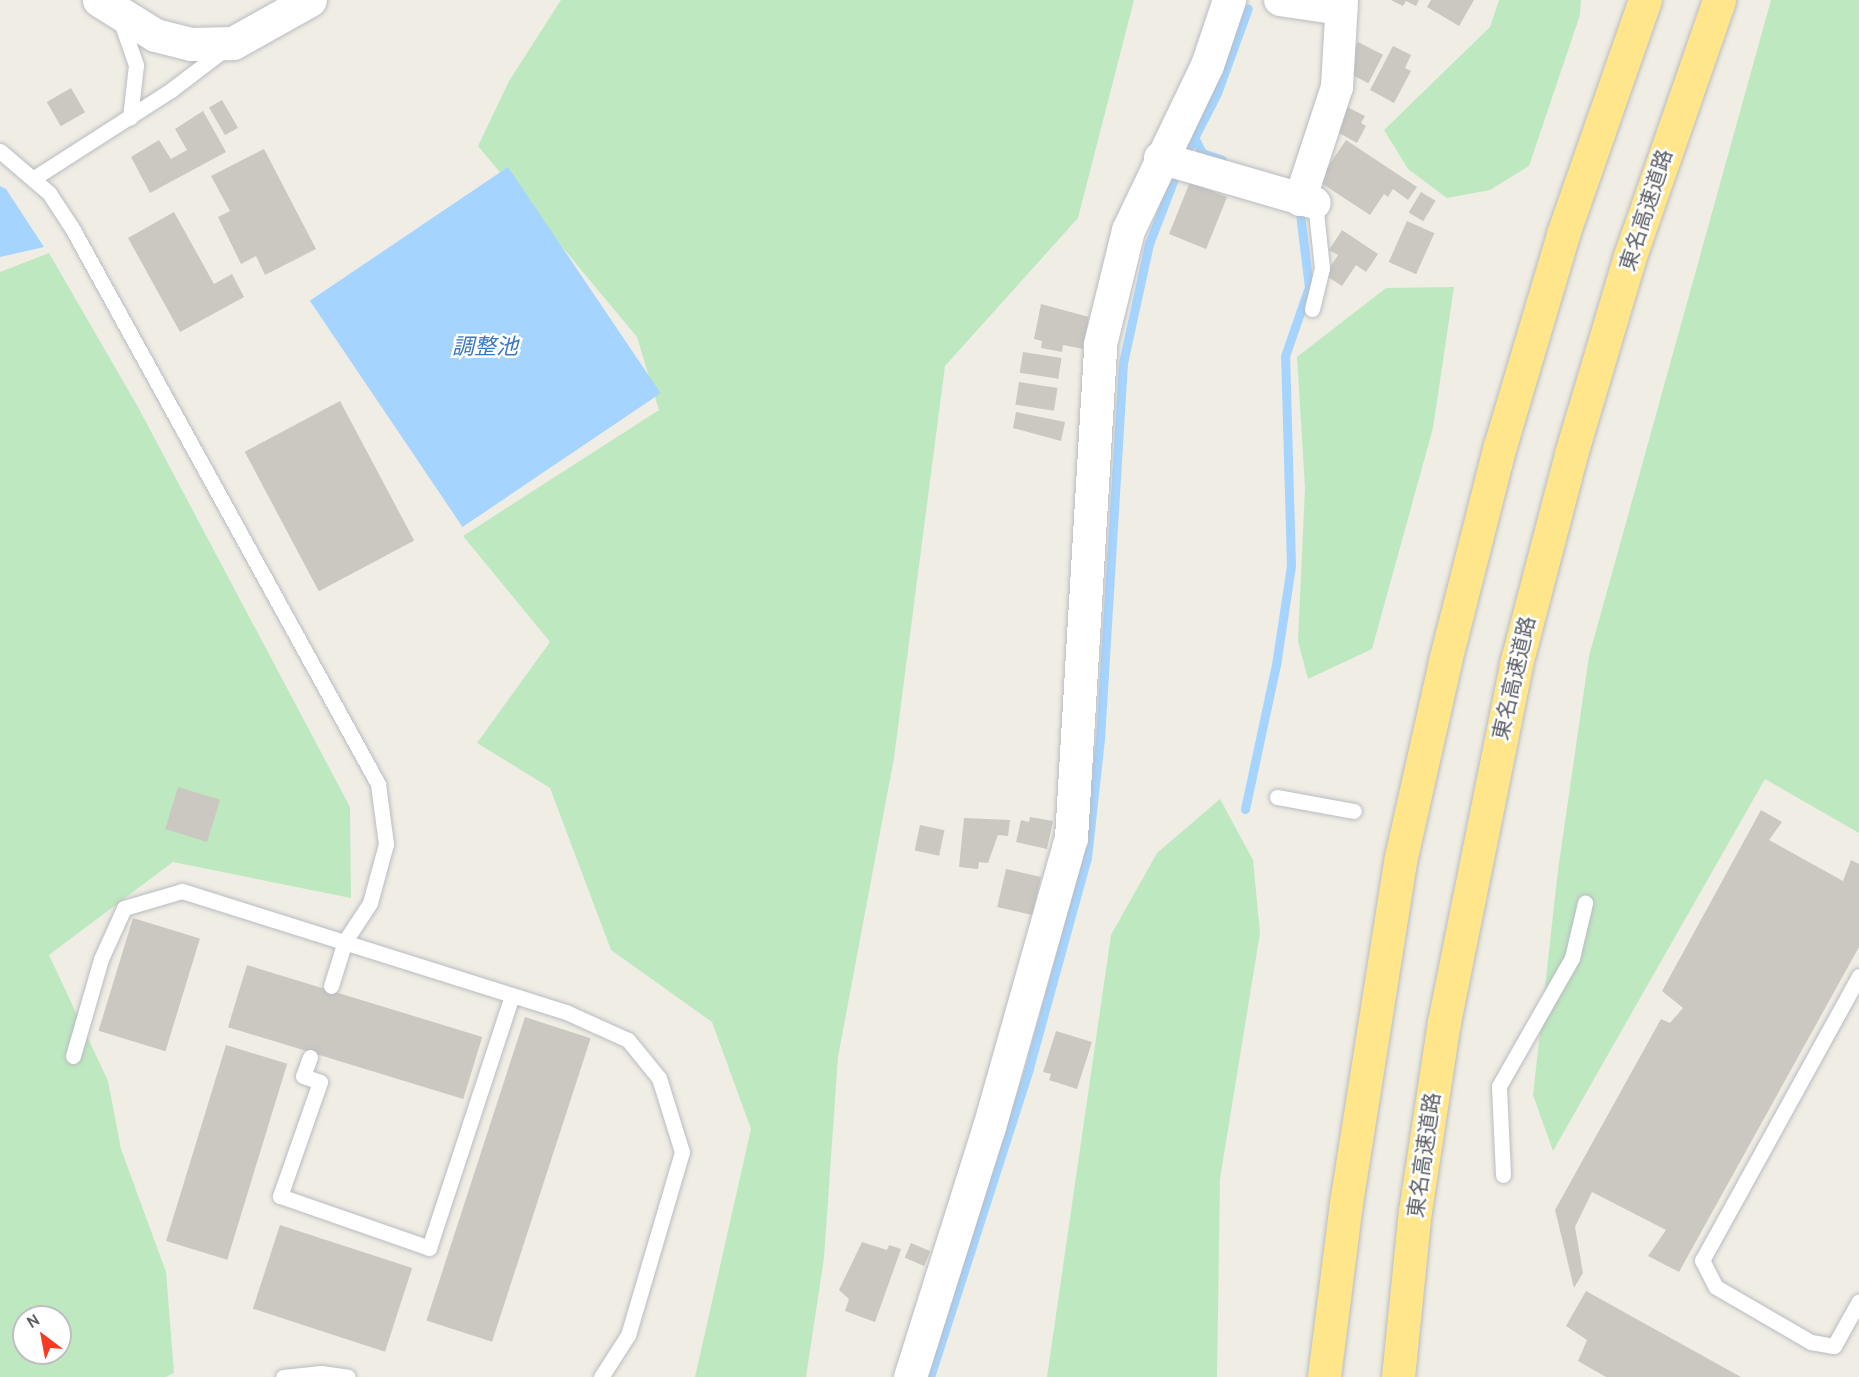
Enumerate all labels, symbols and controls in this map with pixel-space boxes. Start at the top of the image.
street label: 東名高速道路 [1615,146,1677,274]
water label: 調整池 [452,334,518,360]
street label: 東名高速道路 [1488,614,1540,742]
street label: 東名高速道路 [1403,1091,1445,1219]
north arrow [12,1305,72,1365]
text: N [23,1310,43,1332]

